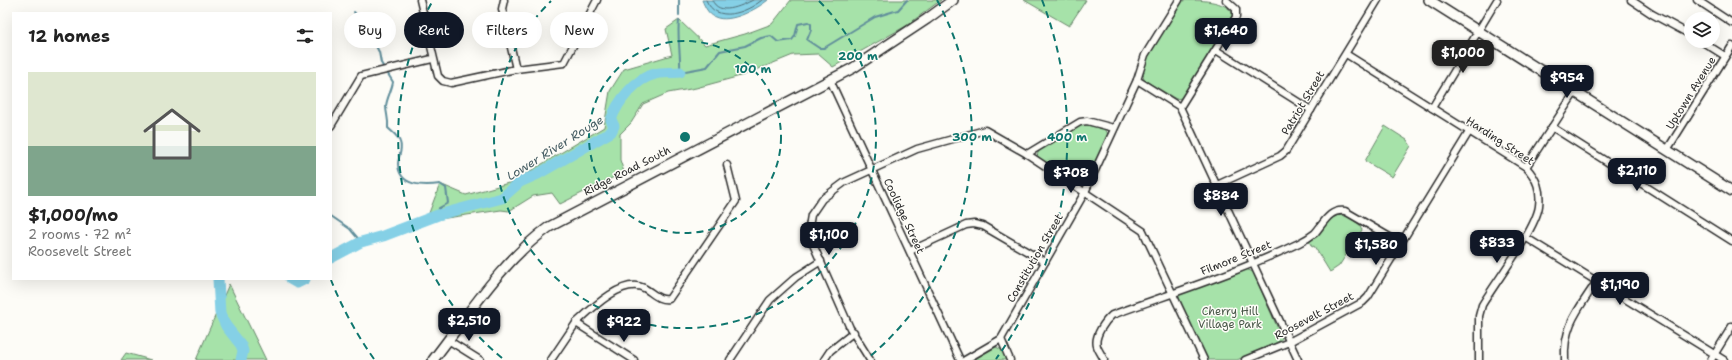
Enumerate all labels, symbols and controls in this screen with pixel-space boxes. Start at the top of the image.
chip: Buy [344,12,396,48]
chip: Rent [404,12,464,48]
chip: Filters [472,12,542,48]
chip: New [550,12,608,48]
map controls [1684,12,1720,48]
button: layers [1684,12,1720,48]
pin: $1,640 [1193,18,1259,52]
text: $1,640 [1204,22,1248,39]
text: 12 homes [28,25,110,47]
icon: filters [294,25,316,47]
pin: $1,000 [1430,40,1496,74]
text: $1,000 [1441,44,1485,61]
text: 200 m [838,48,878,64]
street label: Uptown Avenue [1663,54,1719,132]
text: 100 m [735,61,772,77]
pin: $954 [1543,65,1591,99]
street label: Patriot Street [1278,68,1328,138]
text: $954 [1550,69,1584,86]
icon: home [136,98,208,170]
water label: Lower River Rouge [504,112,607,184]
street label: Harding Street [1463,113,1537,169]
text: 300 m [952,129,992,145]
text: 400 m [1047,129,1087,145]
centre of rings [678,130,692,144]
street label: Ridge Road South [581,143,673,199]
pin: $2,110 [1604,158,1670,192]
pin: $708 [1047,160,1095,194]
text: $2,110 [1617,162,1657,179]
text: $708 [1053,164,1089,181]
street label: Coolidge Street [880,176,928,256]
pin: $884 [1197,183,1245,217]
text: $884 [1203,187,1239,204]
text: $1,000/mo [28,204,118,226]
street label: Constitution Street [1003,211,1067,305]
pin: $1,100 [796,222,862,256]
text: 2 rooms · 72 m² [28,226,132,243]
text: $1,100 [809,226,849,243]
pin: $833 [1473,230,1521,264]
pin: $1,580 [1343,232,1409,266]
text: $833 [1479,234,1515,251]
text: $1,580 [1354,236,1398,253]
street label: Filmore Street [1198,237,1274,279]
text: Roosevelt Street [28,243,132,260]
pin: $1,190 [1587,272,1653,306]
text: $1,190 [1600,276,1640,293]
street label: Roosevelt Street [1272,289,1356,343]
park label: Cherry Hill Village Park [1198,304,1262,332]
pin: $2,510 [436,308,502,342]
pin: $922 [600,309,648,343]
text: $2,510 [447,312,491,329]
text: $922 [606,313,642,330]

